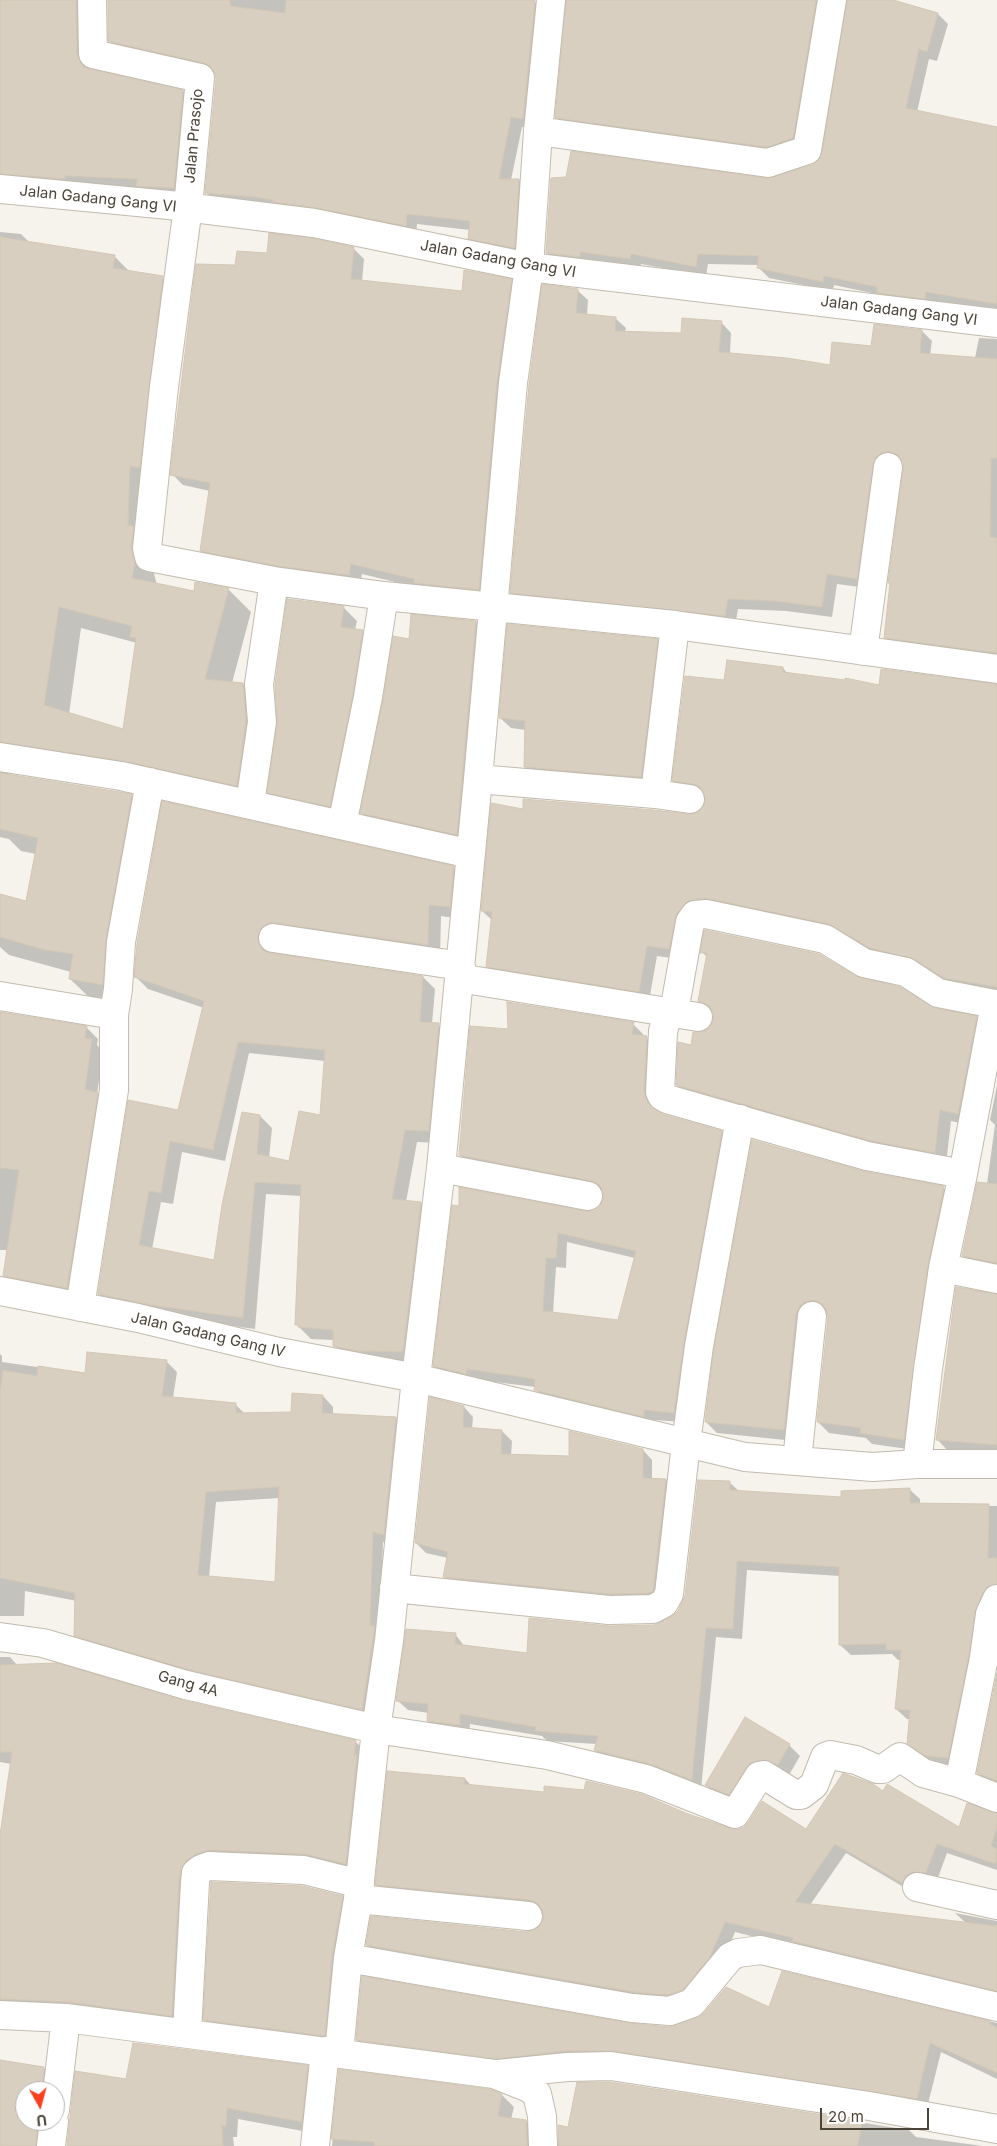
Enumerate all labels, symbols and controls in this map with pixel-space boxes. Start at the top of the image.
street label: Jalan Prasojo [181,88,207,184]
street label: Jalan Gadang Gang VI [19,182,177,216]
street label: Jalan Gadang Gang VI [419,236,577,282]
street label: Jalan Gadang Gang VI [820,292,978,330]
street label: Jalan Gadang Gang IV [129,1308,287,1362]
street label: Gang 4A [156,1667,220,1701]
north arrow [15,2081,65,2131]
scale bar [822,2098,931,2130]
text: 20 m [828,2107,864,2126]
text: U [36,2111,48,2129]

